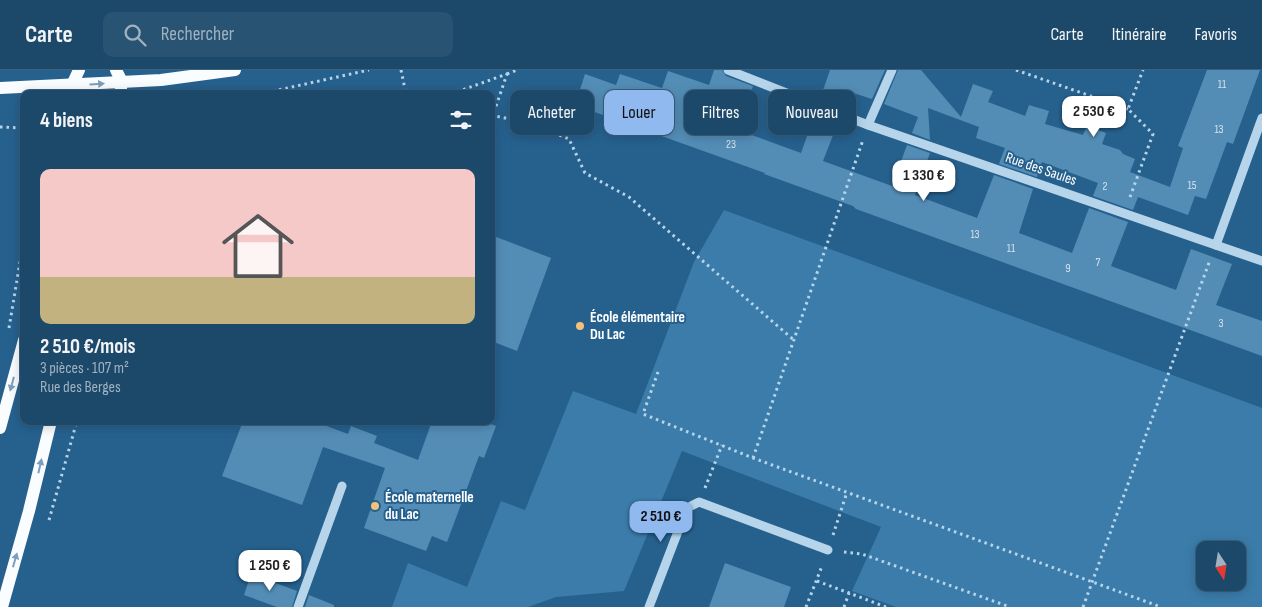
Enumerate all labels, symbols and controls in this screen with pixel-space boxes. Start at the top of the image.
search box [103,12,453,57]
text: Carte [25,20,73,49]
icon: search [121,21,149,49]
text: Rechercher [161,23,234,46]
text: Carte [1050,24,1084,45]
text: Itinéraire [1112,24,1166,45]
text: Favoris [1194,24,1237,45]
house number: 11 [1218,77,1227,92]
one-way arrow [89,79,105,87]
chip: Acheter [510,90,594,135]
chip: Louer [604,90,674,135]
chip: Filtres [684,90,758,135]
chip: Nouveau [768,90,856,135]
pin: 2 530 € [1048,96,1140,138]
text: 2 530 € [1073,102,1115,121]
icon: filters [447,106,475,134]
text: 4 biens [40,108,93,133]
house number: 13 [1214,122,1224,137]
house number: 23 [726,137,736,152]
street label: Rue des Saules [1003,148,1079,190]
pin: 1 330 € [878,160,970,202]
text: 1 330 € [903,166,945,185]
house number: 15 [1187,178,1197,193]
house number: 2 [1103,179,1108,194]
icon: home [213,201,303,291]
house number: 13 [970,227,980,242]
house number: 11 [1007,241,1016,256]
house number: 7 [1096,255,1101,270]
house number: 9 [1065,261,1071,276]
place label: École élémentaire Du Lac [590,308,685,344]
house number: 3 [1218,316,1224,331]
marker: École élémentaire Du Lac [574,320,586,332]
text: 2 510 €/mois [40,334,136,359]
text: 3 pièces · 107 m² [40,359,129,378]
one-way arrow [8,377,16,392]
text: Rue des Berges [40,378,121,397]
one-way arrow [36,459,44,474]
place label: École maternelle du Lac [385,488,474,524]
marker: École maternelle du Lac [369,500,381,512]
pin: 2 510 € [615,500,707,543]
text: 2 510 € [640,507,682,526]
north arrow [1196,541,1246,591]
map controls [1196,541,1246,591]
pin: 1 250 € [224,550,316,592]
one-way arrow [12,553,20,568]
text: 1 250 € [249,556,291,575]

